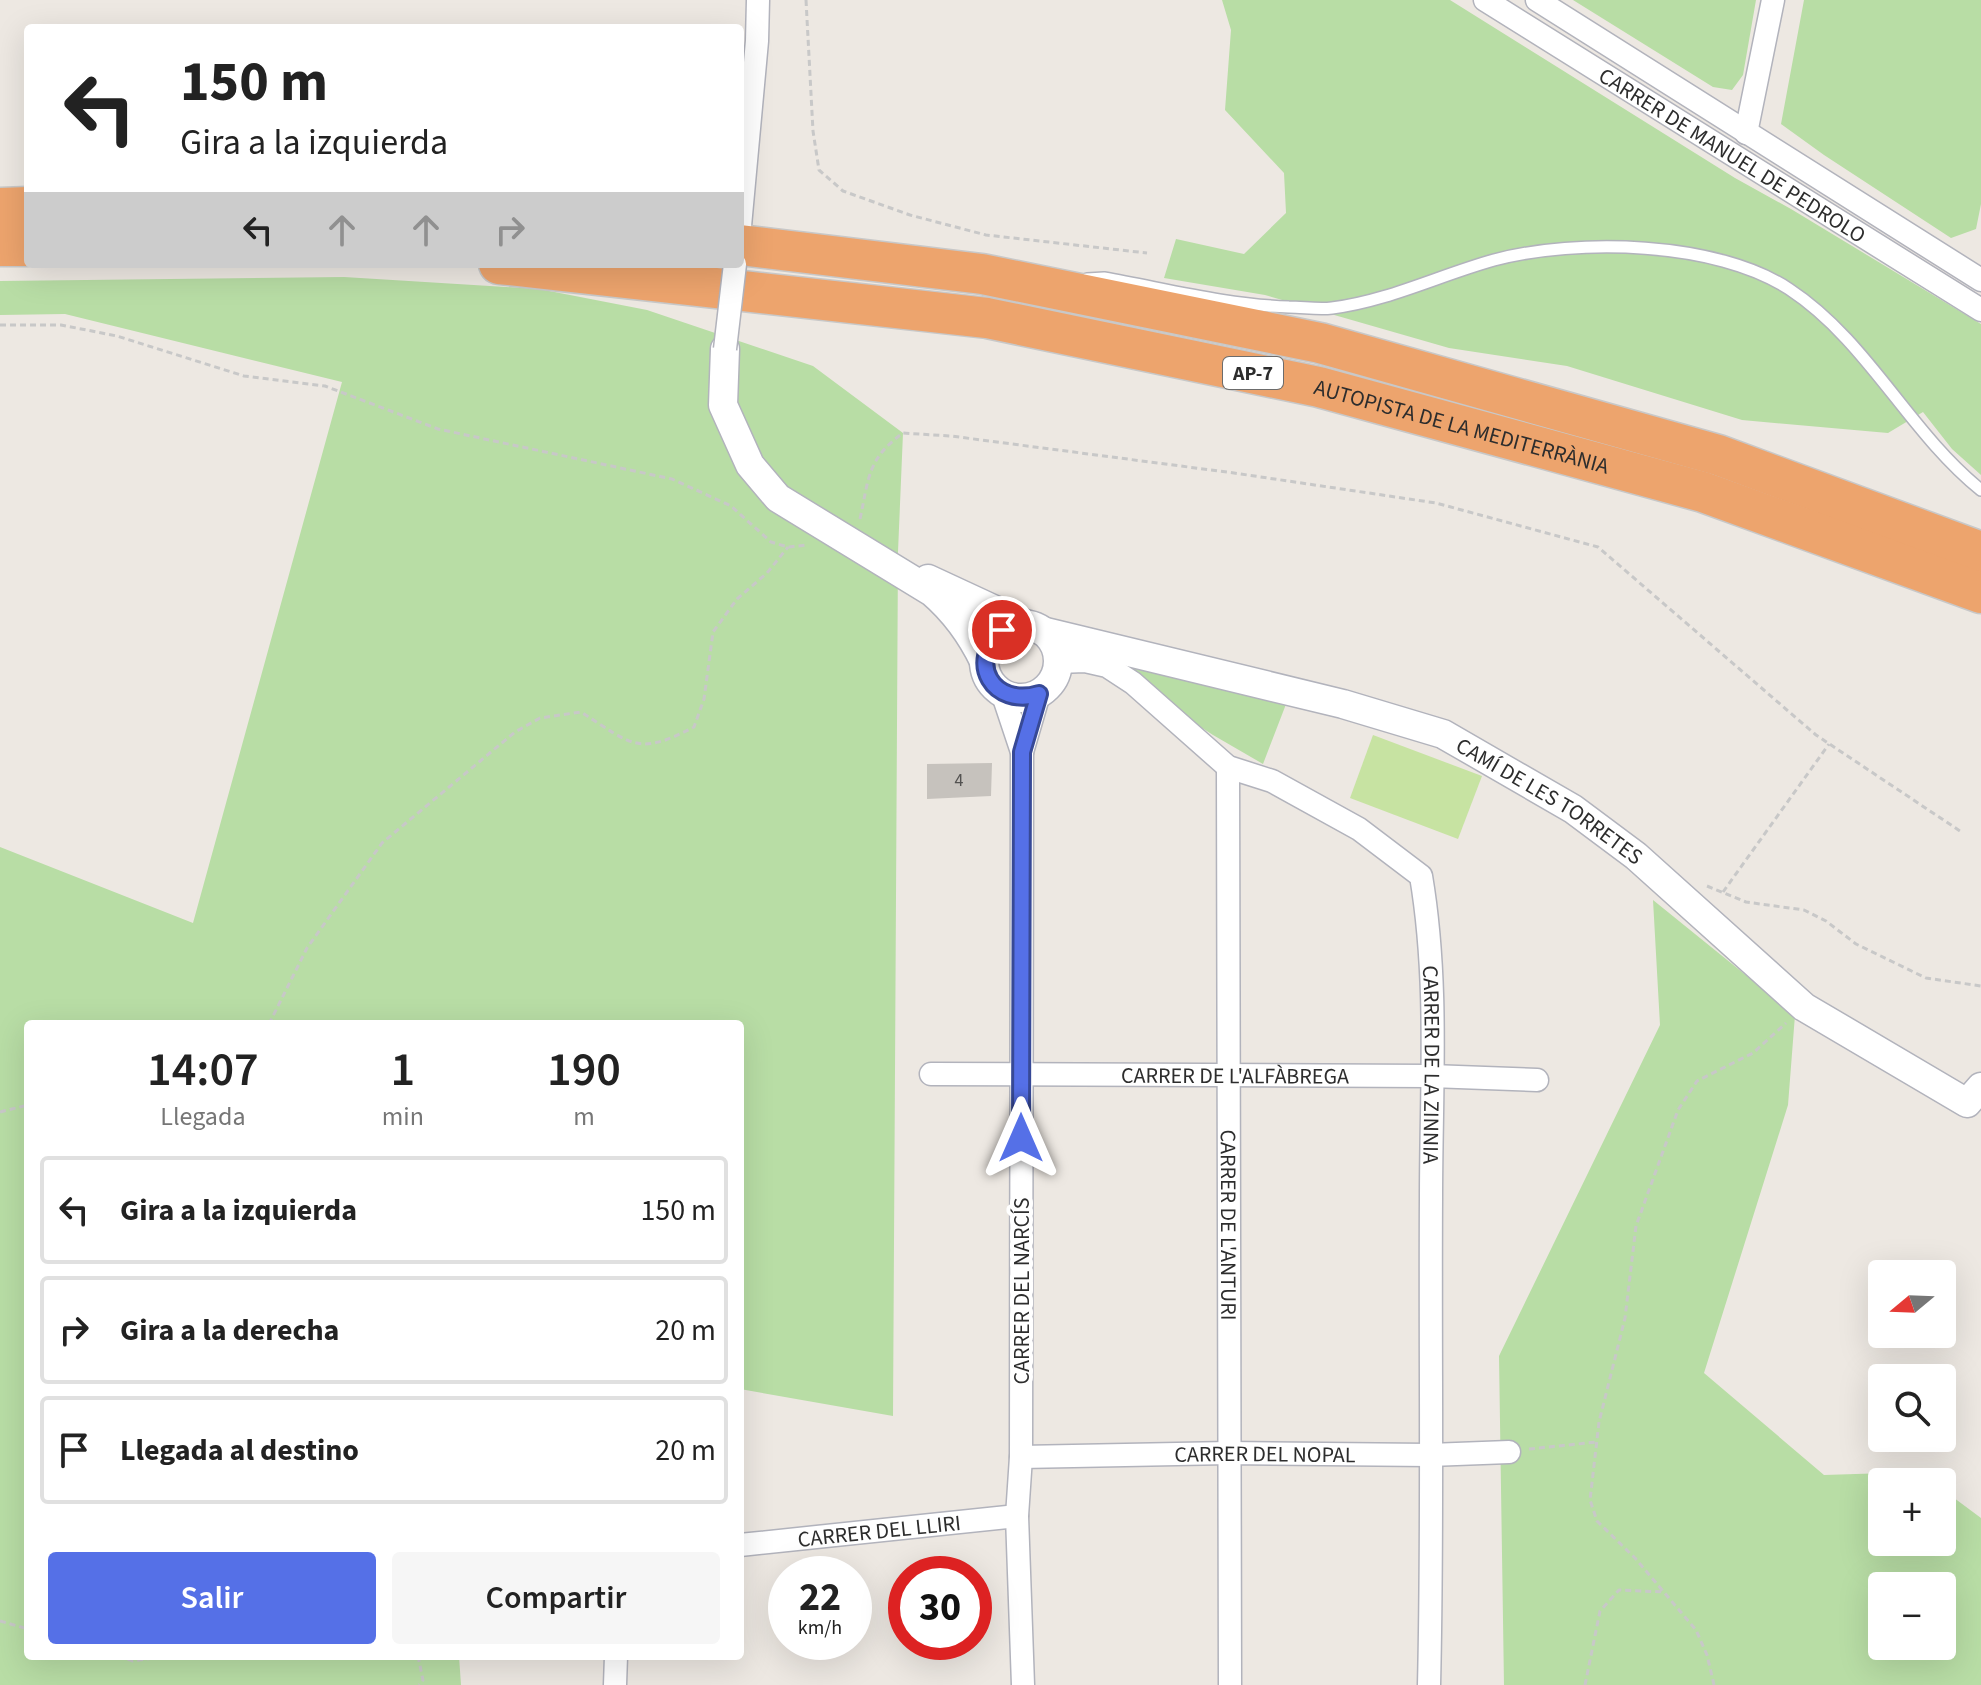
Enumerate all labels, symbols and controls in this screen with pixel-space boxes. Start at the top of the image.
text: 150 m [180,43,328,122]
icon: left [48,56,152,160]
street label: CARRER DE MANUEL DE PEDROLO [1592,60,1872,251]
text: Gira a la izquierda [180,117,448,168]
icon: left [236,208,280,252]
icon: ahead [320,208,364,252]
icon: ahead [404,208,448,252]
icon: right [488,208,532,252]
road number: AP-7 [1223,357,1283,389]
street label: AUTOPISTA DE LA MEDITERRÀNIA [1310,371,1613,483]
pin [968,596,1036,664]
icon: arrive [980,608,1024,652]
street label: CAMÍ DE LES TORRETES [1450,730,1649,873]
house number: 4 [955,768,964,793]
street label: CARRER DE LA ZINNIA [1414,965,1448,1164]
text: 14:07 [147,1036,259,1104]
text: 1 [391,1036,415,1104]
text: 190 [547,1036,621,1104]
street label: CARRER DE L'ALFÀBREGA [1121,1060,1349,1093]
position arrow [979,1096,1063,1180]
text: Llegada [160,1098,246,1135]
text: min [382,1098,424,1135]
text: m [573,1098,595,1135]
street label: CARRER DE L'ANTURI [1212,1129,1244,1321]
icon: left [52,1188,96,1232]
text: Gira a la izquierda [120,1189,357,1232]
text: 150 m [640,1189,716,1232]
street label: CARRER DEL NARCÍS [1006,1197,1038,1385]
north arrow [1868,1260,1956,1348]
map controls [1868,1260,1956,1660]
icon: right [52,1308,96,1352]
text: Gira a la derecha [120,1309,339,1352]
text: 20 m [655,1309,716,1352]
button: search [1868,1364,1956,1452]
icon: arrive [52,1428,96,1472]
text: Llegada al destino [120,1429,359,1472]
text: 20 m [655,1429,716,1472]
street label: CARRER DEL NOPAL [1174,1438,1356,1471]
button: + [1868,1468,1956,1556]
street label: CARRER DEL LLIRI [796,1507,963,1556]
button: Salir [48,1552,376,1644]
button: Compartir [392,1552,720,1644]
speed limit sign: 30 [888,1556,992,1660]
text: 22 [799,1569,841,1626]
button: − [1868,1572,1956,1660]
text: km/h [798,1614,842,1642]

